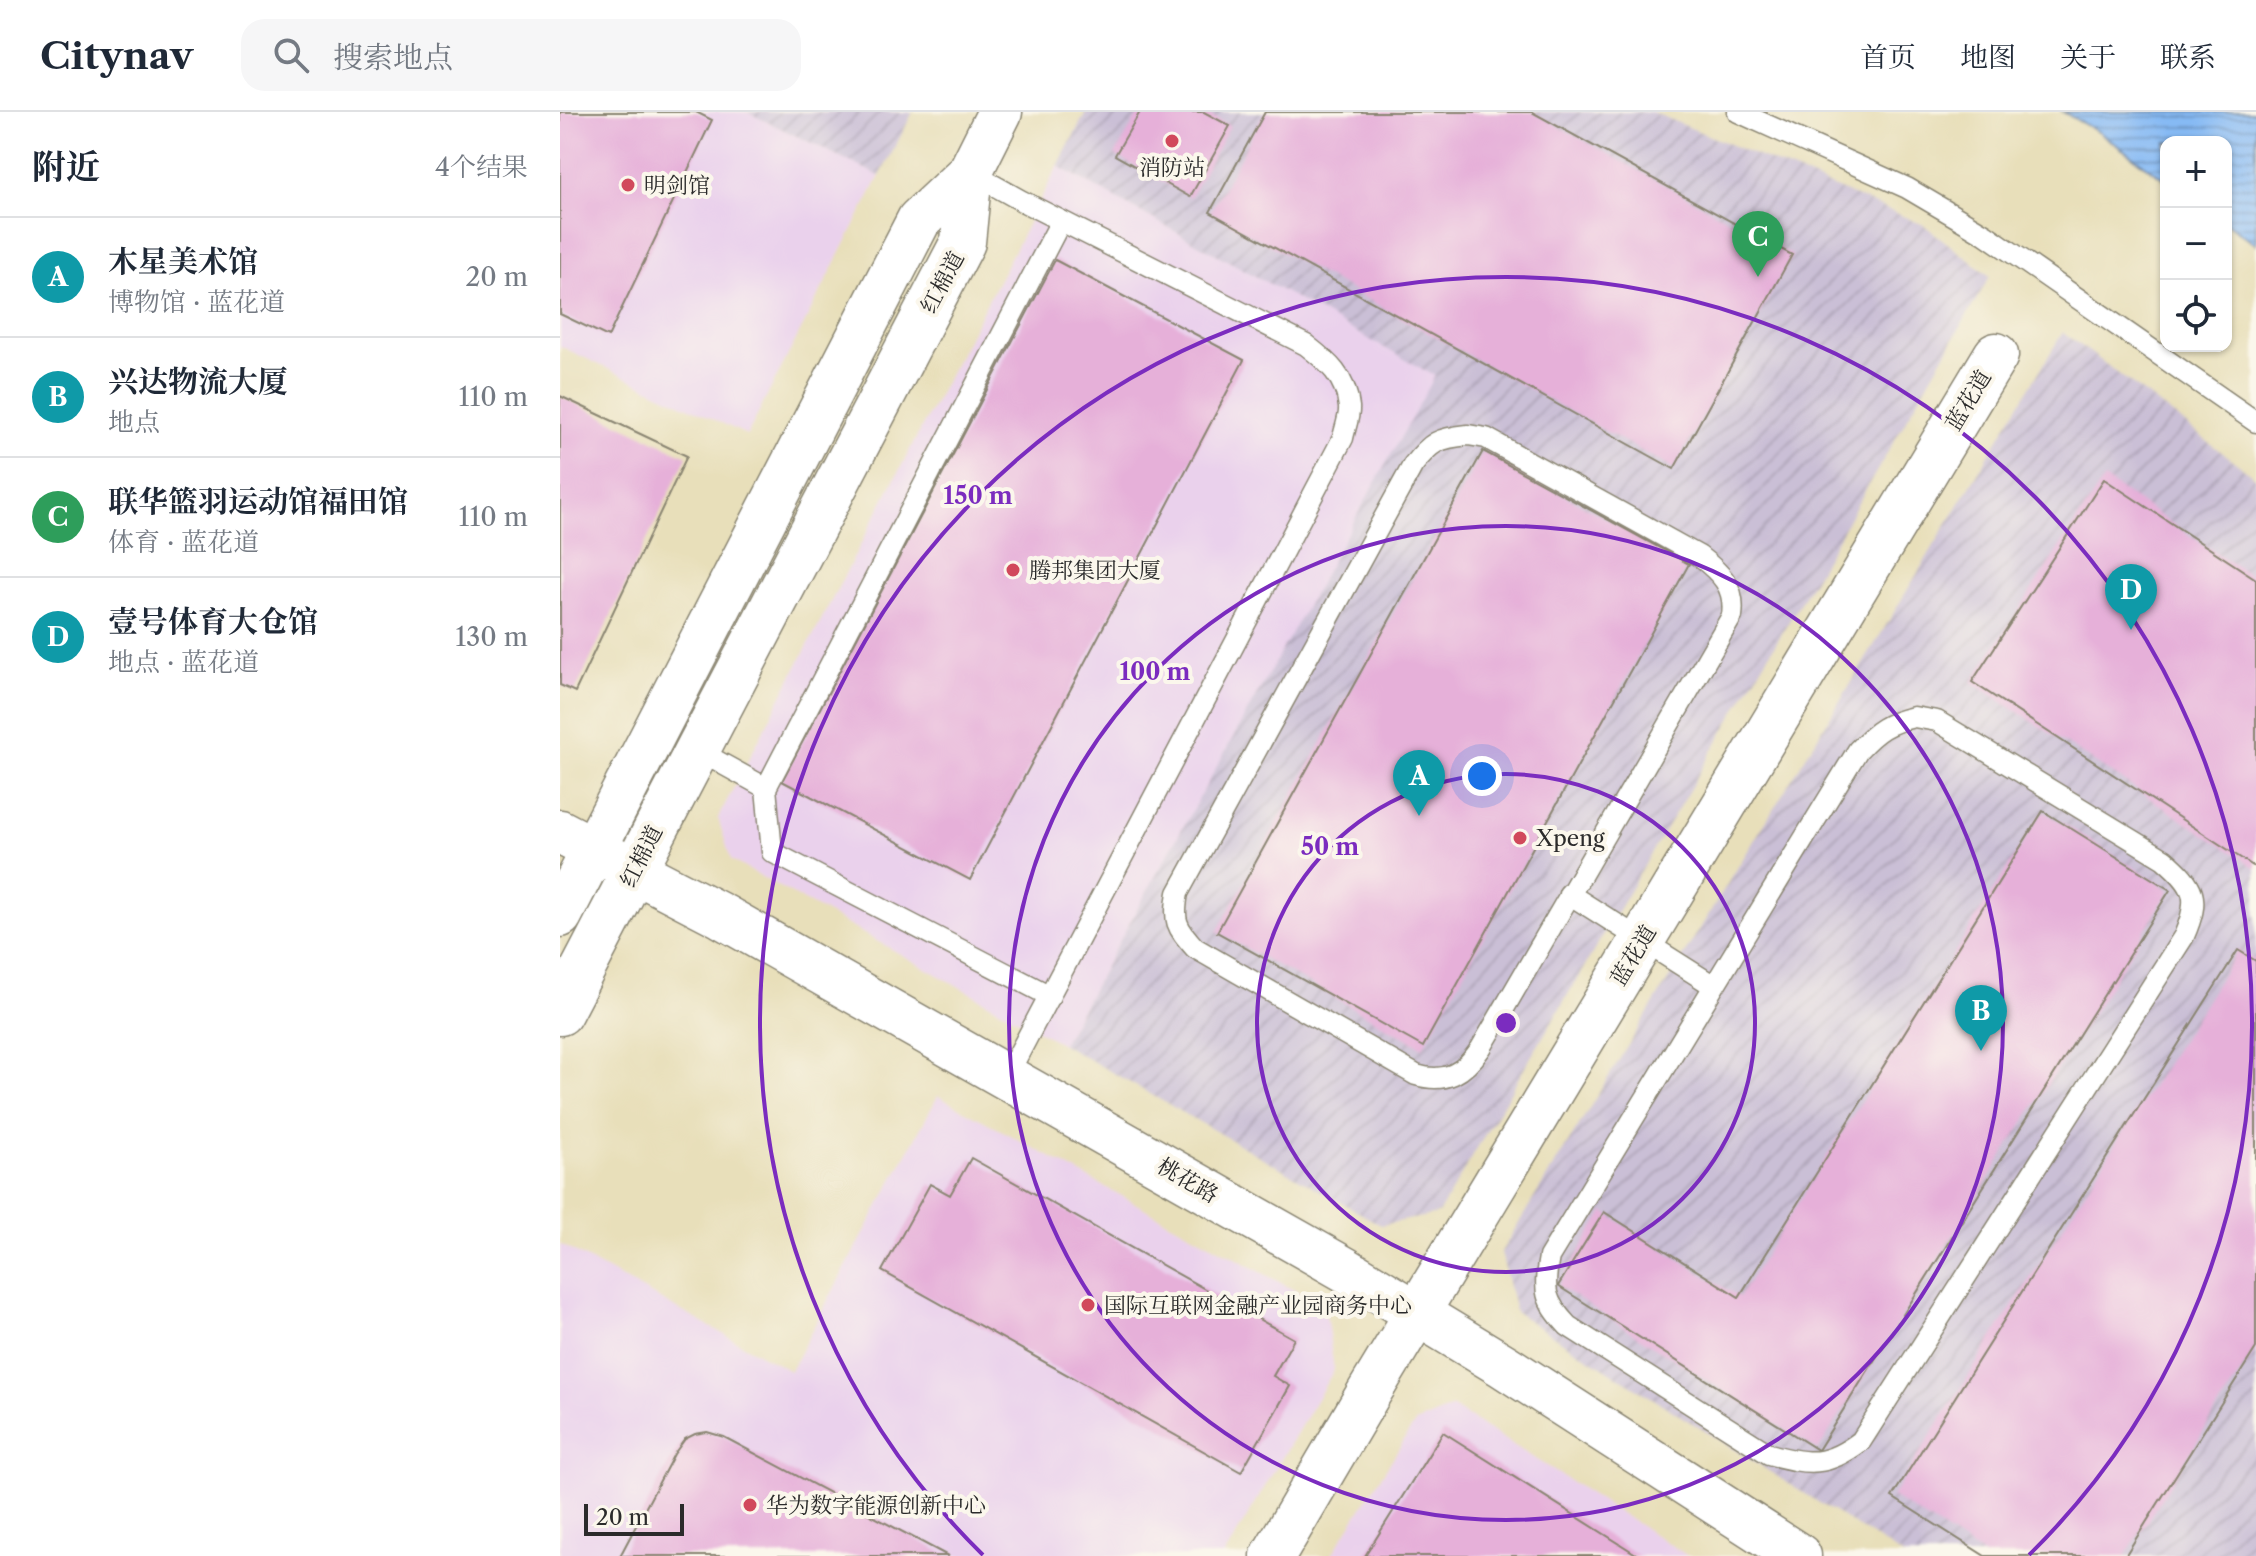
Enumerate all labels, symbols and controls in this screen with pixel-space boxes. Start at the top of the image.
search box [241,19,801,91]
text: Citynav [40,32,193,79]
icon: search [269,33,313,77]
text: 搜索地点 [333,39,453,76]
text: 首页 [1860,40,1916,74]
text: 地图 [1960,40,2016,74]
text: 关于 [2060,40,2116,74]
text: 联系 [2160,40,2216,74]
marker: 消防站 [1163,132,1181,150]
map controls [2160,136,2232,352]
button: + [2160,136,2232,208]
text: 附近 [32,146,100,188]
text: 4个结果 [435,151,528,183]
place label: 消防站 [1139,154,1205,181]
place label: 明剑馆 [644,172,710,199]
marker: 明剑馆 [619,176,637,194]
button: − [2160,208,2232,280]
pin: C [1732,211,1784,277]
text: 木星美术馆 [108,243,258,280]
street label: 红棉道 [915,247,970,318]
text: A [48,261,68,293]
text: 20 m [465,261,528,293]
button: locate [2160,280,2232,352]
text: 博物馆 · 蓝花道 [108,286,285,318]
text: 兴达物流大厦 [108,363,288,400]
street label: 蓝花道 [1940,365,1997,436]
text: B [48,381,68,413]
text: 110 m [459,381,528,413]
text: 地点 [108,406,160,438]
text: 150 m [943,481,1013,510]
text: 联华篮羽运动馆福田馆 [108,483,408,520]
text: C [48,501,68,533]
text: 110 m [459,501,528,533]
text: 体育 · 蓝花道 [108,526,259,558]
place label: 腾邦集团大厦 [1029,557,1161,584]
marker: 腾邦集团大厦 [1004,561,1022,579]
pin: D [2105,564,2157,630]
text: 壹号体育大仓馆 [108,603,318,640]
text: D [47,621,69,653]
text: 130 m [455,621,528,653]
text: 地点 · 蓝花道 [108,646,259,678]
text: 100 m [1119,657,1191,686]
pin: A [1393,750,1445,816]
your location [1462,756,1502,796]
street label: 红棉道 [614,821,668,892]
place label: Xpeng [1535,825,1605,852]
marker: Xpeng [1511,829,1529,847]
text: 50 m [1301,832,1359,861]
street label: 蓝花道 [1605,920,1662,991]
pin: B [1955,985,2007,1051]
centre of rings [1492,1009,1520,1037]
street label: 桃花路 [1152,1152,1223,1209]
place label: 国际互联网金融产业园商务中心 [1104,1292,1412,1319]
marker: 国际互联网金融产业园商务中心 [1079,1296,1097,1314]
place label: 华为数字能源创新中心 [766,1492,986,1519]
marker: 华为数字能源创新中心 [741,1496,759,1514]
scale bar [584,1500,684,1536]
text: 20 m [596,1504,649,1531]

